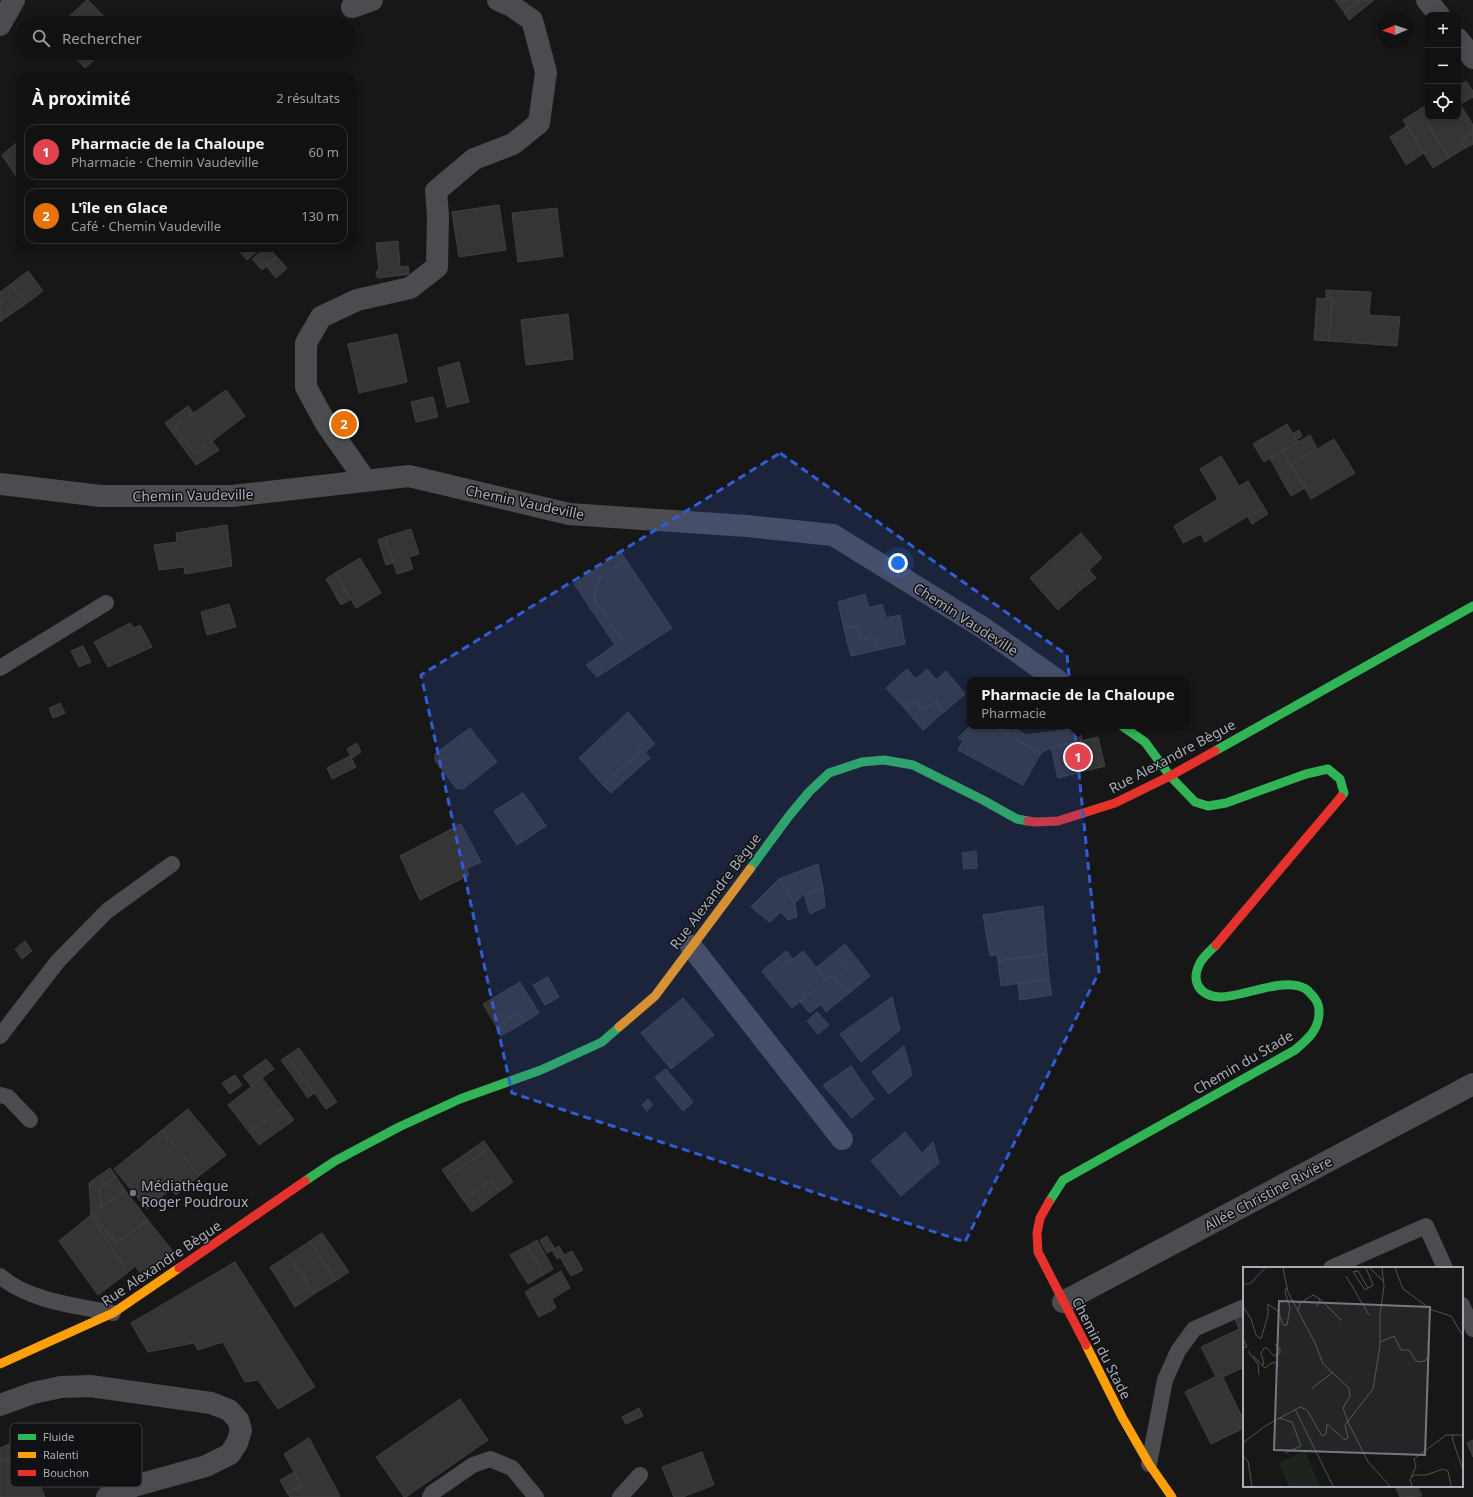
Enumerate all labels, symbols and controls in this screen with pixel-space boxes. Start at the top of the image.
north arrow [1377,12,1413,48]
map controls [1425,12,1461,120]
button: + [1425,12,1461,48]
search box [16,16,356,60]
icon: search [30,27,52,49]
text: Rechercher [62,28,142,48]
button: − [1425,48,1461,84]
button: locate [1425,84,1461,120]
text: À proximité [32,87,131,110]
text: 2 résultats [276,89,340,107]
text: Pharmacie de la Chaloupe [71,133,265,153]
text: 1 [42,143,50,161]
text: 60 m [309,143,339,161]
text: Pharmacie · Chemin Vaudeville [71,153,259,171]
text: L'île en Glace [71,197,168,217]
text: 2 [42,207,50,225]
text: 130 m [301,207,339,225]
text: Café · Chemin Vaudeville [71,217,221,235]
pin: 2 [331,409,357,439]
street label: Chemin Vaudeville [464,480,586,524]
street label: Chemin Vaudeville [132,484,254,506]
your location [888,553,908,573]
street label: Chemin Vaudeville [910,578,1022,660]
popup [967,677,1189,729]
text: Pharmacie de la Chaloupe [981,684,1175,704]
text: Pharmacie [981,704,1046,722]
street label: Rue Alexandre Bègue [1105,715,1239,797]
pin: 1 [1065,742,1091,772]
street label: Rue Alexandre Bègue [665,829,765,953]
street label: Chemin du Stade [1190,1026,1297,1098]
street label: Allée Christine Rivière [1201,1151,1335,1235]
place label: Médiathèque Roger Poudroux [141,1176,249,1211]
marker: Médiathèque Roger Poudroux [128,1188,138,1198]
street label: Rue Alexandre Bègue [97,1216,225,1310]
inset map [1243,1267,1463,1487]
street label: Chemin du Stade [1068,1294,1136,1402]
legend [10,1423,142,1487]
text: Fluide [43,1429,74,1444]
text: Ralenti [43,1447,79,1462]
text: Bouchon [43,1465,89,1480]

